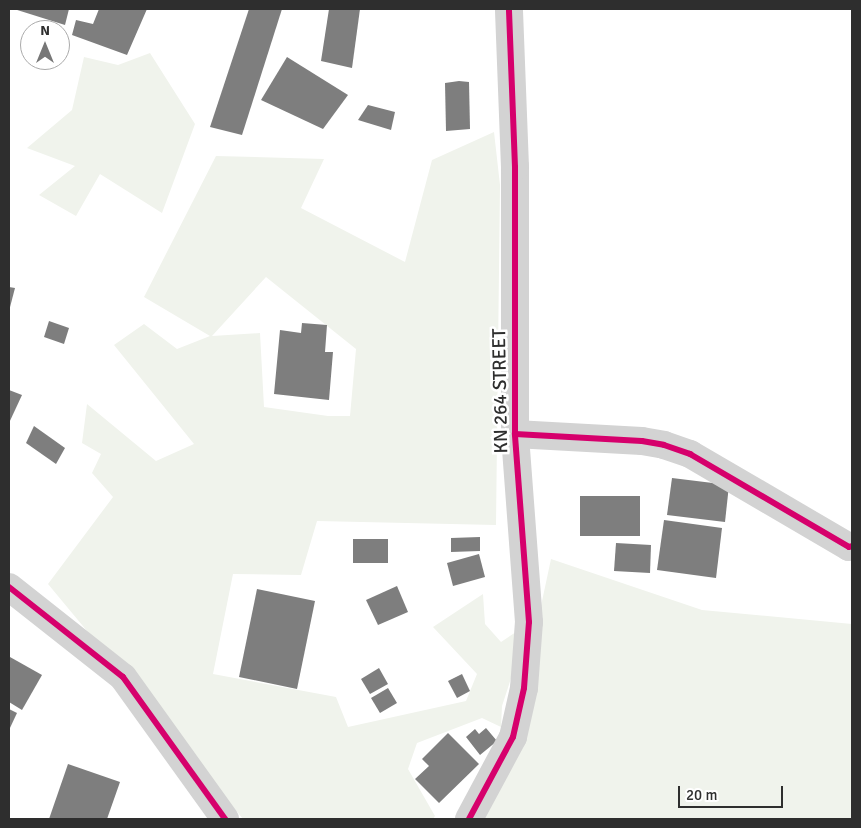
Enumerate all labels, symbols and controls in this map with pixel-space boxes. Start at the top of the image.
north arrow [20,20,70,70]
text: N [40,22,50,39]
street label: KN 264 STREET [489,328,513,454]
scale bar [681,776,786,808]
text: 20 m [686,786,717,804]

